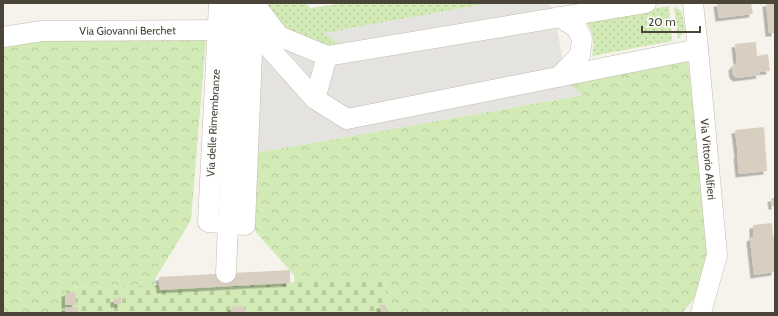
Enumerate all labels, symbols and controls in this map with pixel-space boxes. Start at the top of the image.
scale bar [642,8,700,34]
text: 20 m [648,14,676,29]
street label: Via Giovanni Berchet [79,23,176,38]
street label: Via delle Rimembranze [203,68,223,177]
street label: Via Vittorio Alfieri [697,118,719,200]

